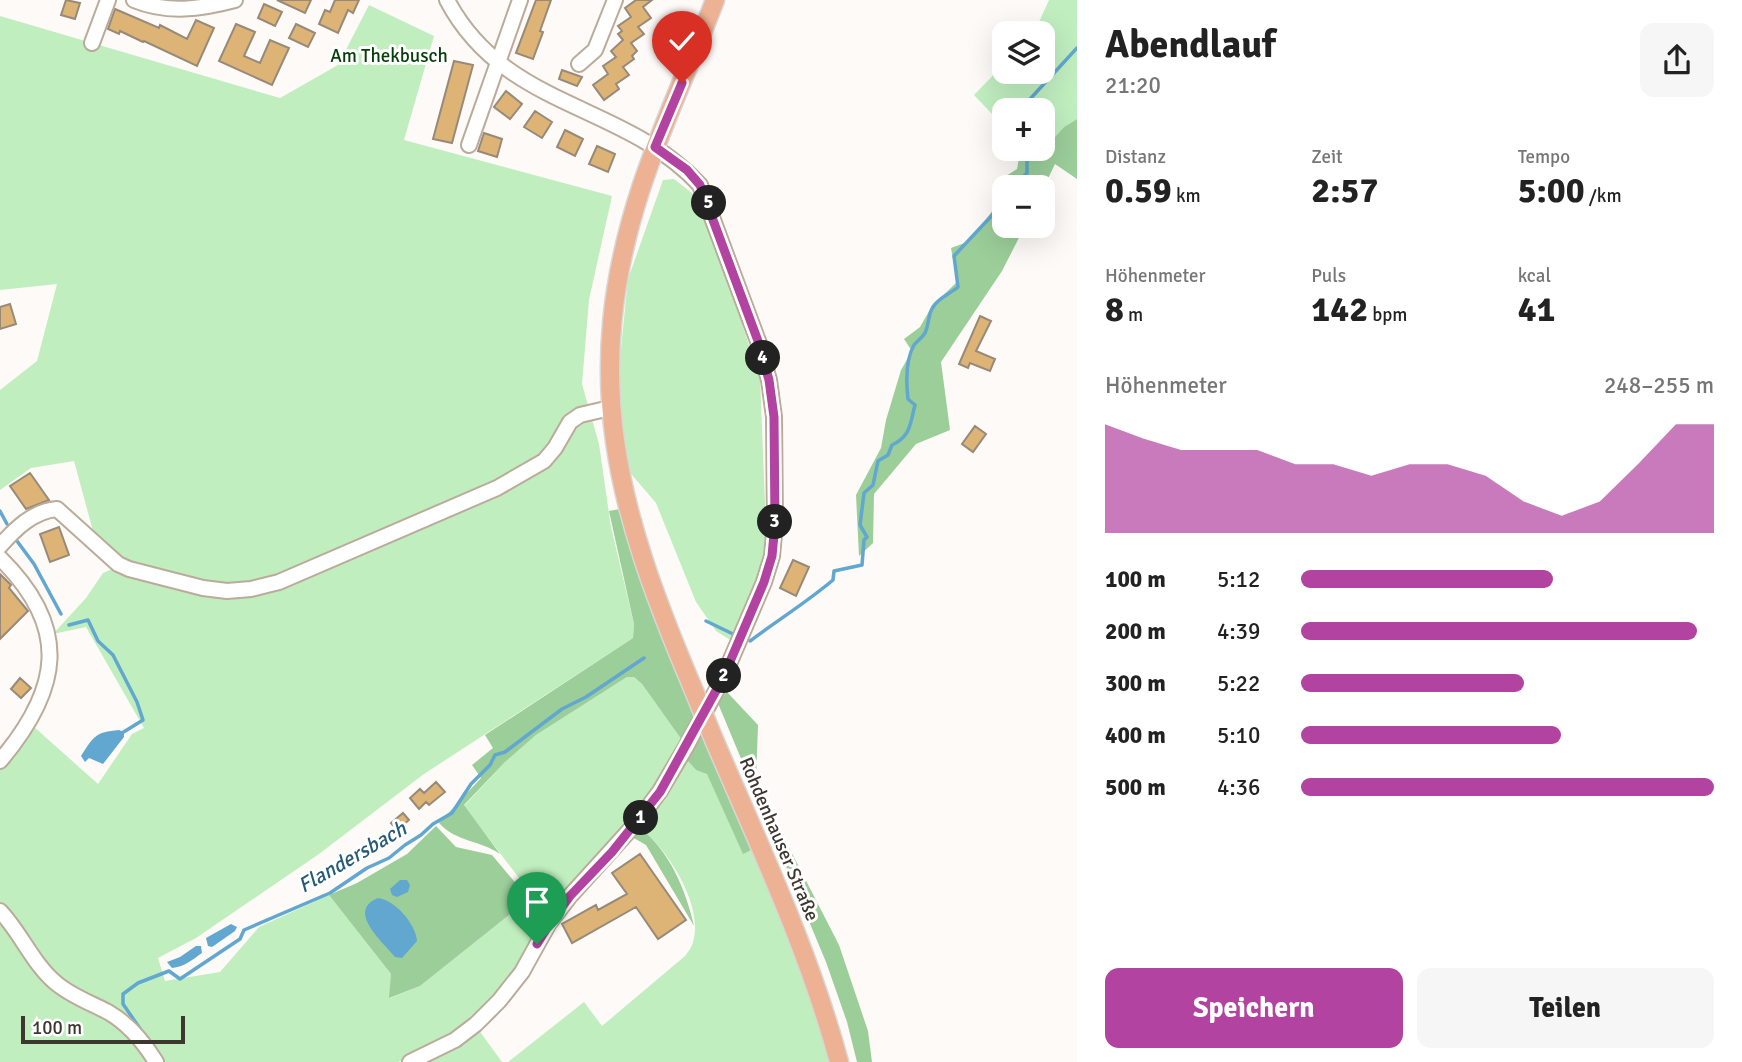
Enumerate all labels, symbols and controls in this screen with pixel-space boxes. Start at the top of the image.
pin [652,11,712,83]
map controls [992,21,1055,238]
button: layers [992,21,1055,84]
text: Abendlauf [1105,21,1276,68]
icon: check [663,22,701,60]
button: share [1640,23,1714,97]
park label: Am Thekbusch [330,44,448,68]
text: 21:20 [1105,71,1161,100]
button: + [992,98,1055,161]
text: Distanz [1105,145,1166,169]
text: Zeit [1311,145,1343,169]
text: Tempo [1518,145,1570,169]
text: 0.59 [1105,169,1172,212]
text: 2:57 [1311,169,1378,212]
text: 5:00 [1518,169,1585,212]
button: − [992,175,1055,238]
text: km [1172,184,1201,208]
text: /km [1585,184,1622,208]
pin: 5 [692,186,726,220]
text: 5 [703,190,714,214]
text: Höhenmeter [1105,264,1206,288]
text: Puls [1311,264,1346,288]
text: kcal [1518,264,1551,288]
text: 8 [1105,288,1124,331]
text: 142 [1311,288,1368,331]
text: 41 [1518,288,1555,331]
text: m [1124,303,1143,327]
text: bpm [1368,303,1407,327]
pin: 4 [746,340,780,376]
text: 4 [757,345,768,369]
text: Höhenmeter [1105,371,1227,400]
text: 248–255 m [1604,371,1714,400]
pin: 3 [758,504,792,540]
text: 3 [769,509,780,533]
text: 100 m [1105,565,1166,594]
text: 5:12 [1217,565,1260,594]
text: 200 m [1105,617,1166,646]
text: 4:39 [1217,617,1260,646]
pin: 2 [706,658,742,694]
text: 2 [718,663,729,687]
text: 300 m [1105,669,1166,698]
text: 5:22 [1217,669,1260,698]
text: 400 m [1105,721,1166,750]
text: 5:10 [1217,721,1260,750]
street label: Rohdenhauser Straße [734,753,824,925]
text: 500 m [1105,773,1166,802]
text: 4:36 [1217,773,1260,802]
pin: 1 [624,800,658,836]
text: 1 [635,805,646,829]
water label: Flandersbach [293,815,411,898]
pin [507,872,567,944]
icon: arrive [518,883,556,921]
button: Speichern [1105,968,1403,1048]
button: Teilen [1417,968,1714,1048]
scale bar [21,1013,186,1045]
text: 100 m [32,1016,82,1040]

